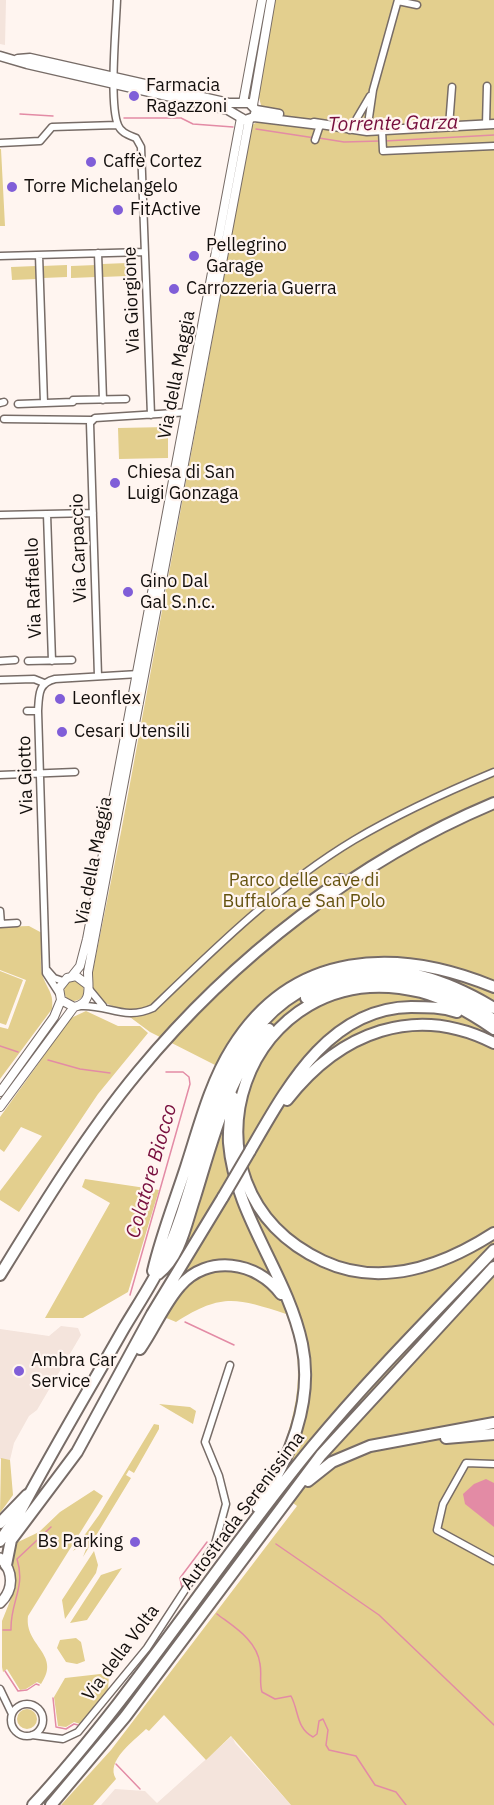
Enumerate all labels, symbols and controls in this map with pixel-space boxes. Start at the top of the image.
place label: Farmacia Ragazzoni [146,75,227,118]
marker: Farmacia Ragazzoni [127,89,141,103]
water label: Torrente Garza [327,111,459,137]
place label: Caffè Cortez [103,151,202,173]
marker: Caffè Cortez [84,155,98,169]
place label: Torre Michelangelo [24,176,178,198]
marker: Torre Michelangelo [5,180,19,194]
place label: FitActive [130,199,201,221]
marker: FitActive [111,203,125,217]
place label: Pellegrino Garage [206,235,287,278]
street label: Via Giorgione [119,246,145,354]
marker: Pellegrino Garage [187,249,201,263]
place label: Carrozzeria Guerra [186,278,337,300]
marker: Carrozzeria Guerra [167,282,181,296]
street label: Via della Maggia [154,309,200,441]
place label: Chiesa di San Luigi Gonzaga [127,462,239,504]
marker: Chiesa di San Luigi Gonzaga [108,476,122,490]
street label: Via Carpaccio [66,493,92,603]
street label: Via Raffaello [21,537,47,639]
place label: Gino Dal Gal S.n.c. [140,571,216,614]
marker: Gino Dal Gal S.n.c. [121,585,135,599]
place label: Leonflex [72,688,141,710]
marker: Leonflex [53,692,67,706]
place label: Cesari Utensili [74,721,190,743]
marker: Cesari Utensili [55,725,69,739]
street label: Via Giotto [14,735,38,815]
street label: Via della Maggia [71,795,117,927]
park label: Parco delle cave di Buffalora e San Polo [223,870,385,912]
water label: Colatore Biocco [121,1101,183,1241]
place label: Ambra Car Service [31,1350,116,1392]
marker: Ambra Car Service [12,1364,26,1378]
street label: Autostrada Serenissima [177,1428,309,1594]
place label: Bs Parking [38,1531,123,1553]
marker: Bs Parking [128,1535,142,1549]
street label: Via della Volta [78,1601,164,1705]

